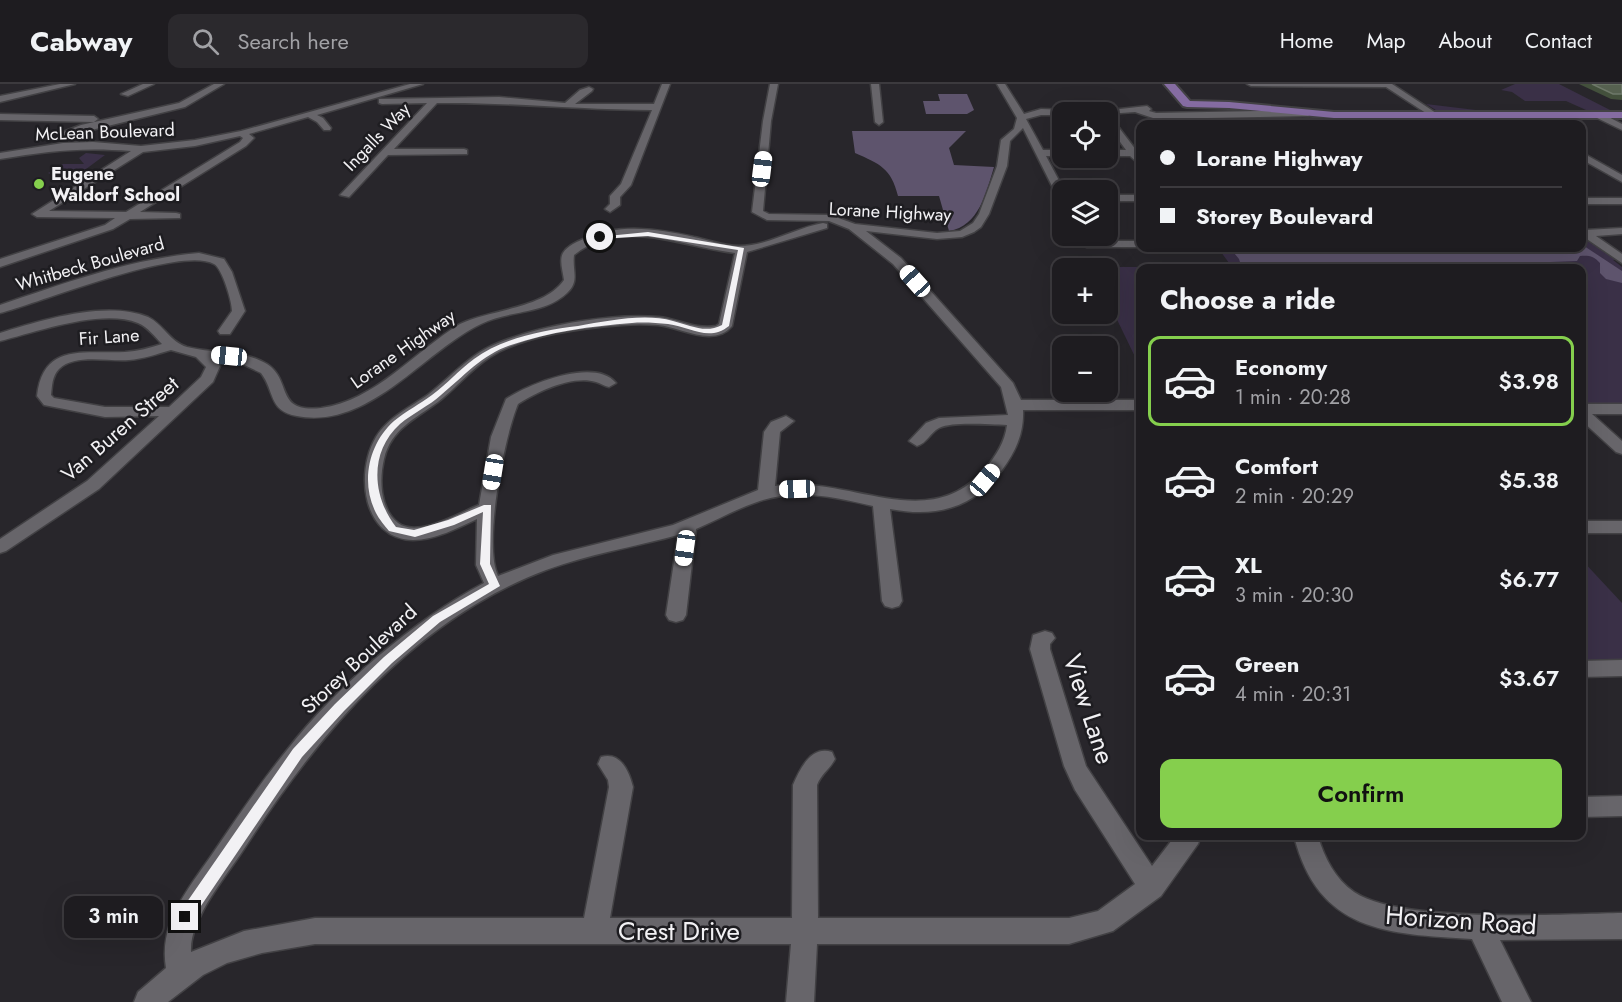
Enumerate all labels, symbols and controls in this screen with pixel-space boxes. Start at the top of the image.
search box [168,14,588,68]
text: Cabway [30,21,132,62]
icon: search [189,25,222,58]
text: Search here [237,25,349,57]
text: Home [1280,26,1333,56]
text: Map [1366,26,1406,56]
text: About [1439,26,1492,56]
text: Contact [1525,26,1592,56]
street label: Ingalls Way [338,97,416,177]
map controls [1052,102,1118,402]
button: locate [1052,102,1118,168]
street label: McLean Boulevard [35,117,175,147]
text: Lorane Highway [1196,142,1363,174]
car [751,150,773,188]
place label: Eugene Waldorf School [51,161,180,208]
marker: Eugene Waldorf School [32,177,46,191]
button: layers [1052,180,1118,246]
street label: Lorane Highway [828,196,952,228]
text: Storey Boulevard [1196,200,1373,232]
route start [586,223,613,250]
street label: Whitbeck Boulevard [13,230,167,298]
button: + [1052,258,1118,324]
car [896,262,934,300]
text: Choose a ride [1160,280,1335,319]
street label: Lorane Highway [345,303,461,395]
street label: Fir Lane [78,322,140,352]
button: − [1052,336,1118,402]
car [210,345,248,367]
text: Economy [1235,351,1327,383]
icon: car [1163,354,1217,408]
text: $3.98 [1499,365,1559,397]
street label: Van Buren Street [55,369,185,489]
text: 1 min · 20:28 [1235,383,1351,412]
text: Comfort [1235,450,1318,482]
car [481,453,505,491]
icon: car [1163,453,1217,507]
car [967,460,1003,500]
text: $5.38 [1499,464,1559,496]
car [779,479,815,499]
text: 2 min · 20:29 [1235,482,1354,511]
car [674,529,696,567]
text: XL [1235,549,1262,581]
icon: car [1163,552,1217,606]
text: $6.77 [1499,563,1559,595]
text: 3 min · 20:30 [1235,581,1354,610]
street label: Storey Boulevard [294,597,424,721]
text: Green [1235,648,1299,680]
street label: View Lane [1053,649,1125,769]
icon: car [1163,651,1217,705]
text: $3.67 [1499,662,1559,694]
text: 4 min · 20:31 [1235,680,1351,709]
button: Confirm [1160,759,1562,828]
callout: 3 min [65,896,164,938]
street label: Horizon Road [1384,896,1538,944]
text: 3 min [88,902,139,931]
route end [171,903,198,930]
street label: Crest Drive [618,912,740,950]

